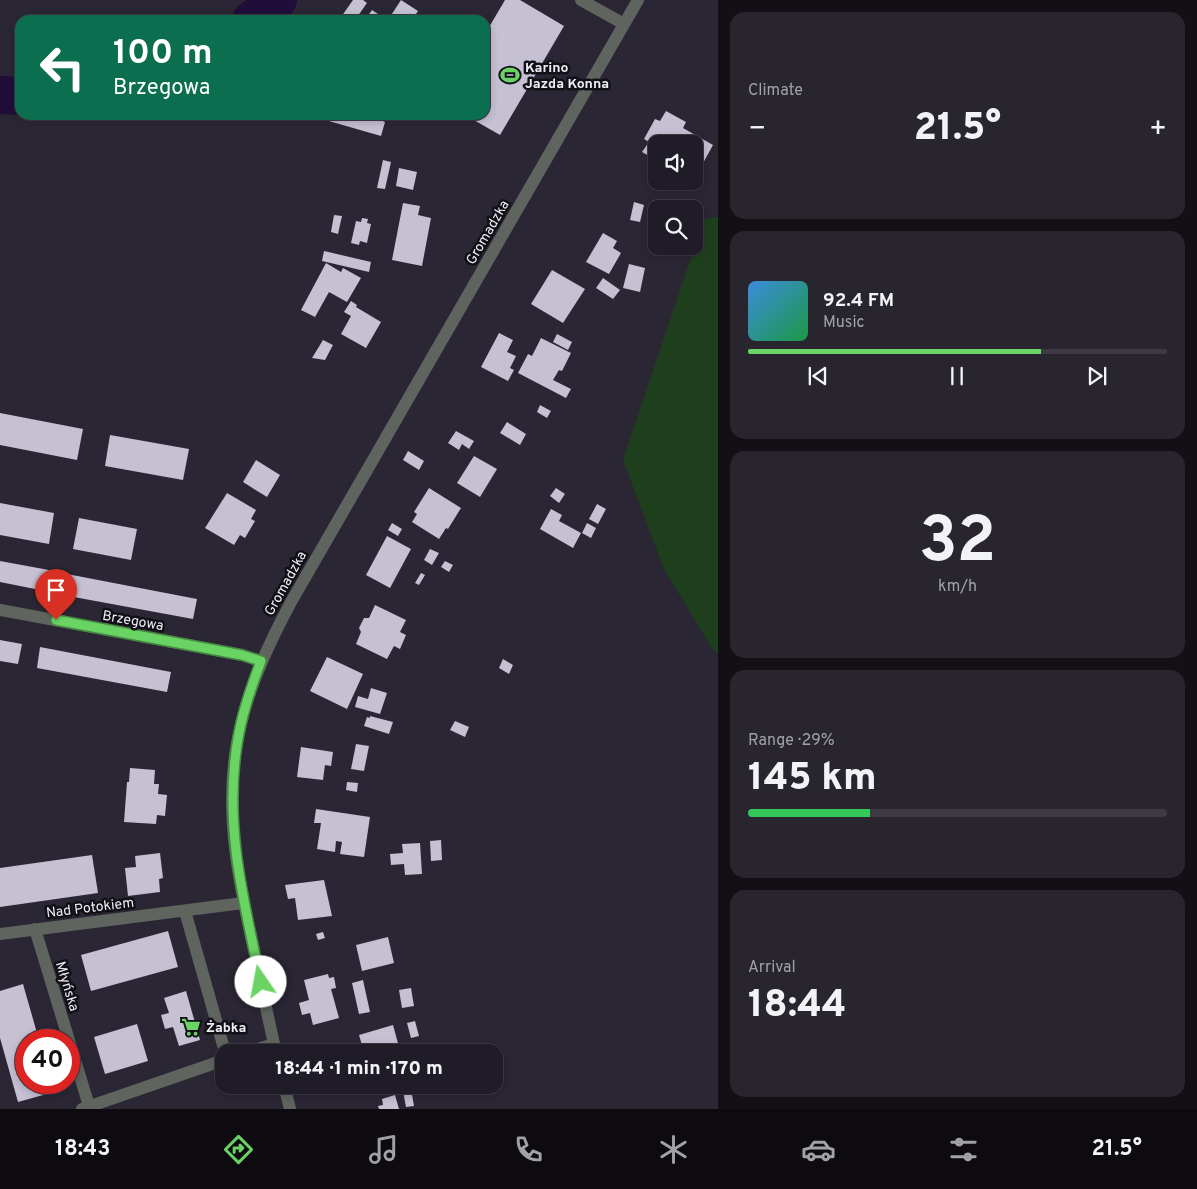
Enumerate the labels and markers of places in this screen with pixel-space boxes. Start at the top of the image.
place label: Karino Jazda Konna [525,60,609,93]
sports icon: Karino Jazda Konna [499,64,521,86]
pin [35,569,77,620]
supermarket icon: Żabka [180,1016,202,1038]
place label: Żabka [206,1020,246,1037]

